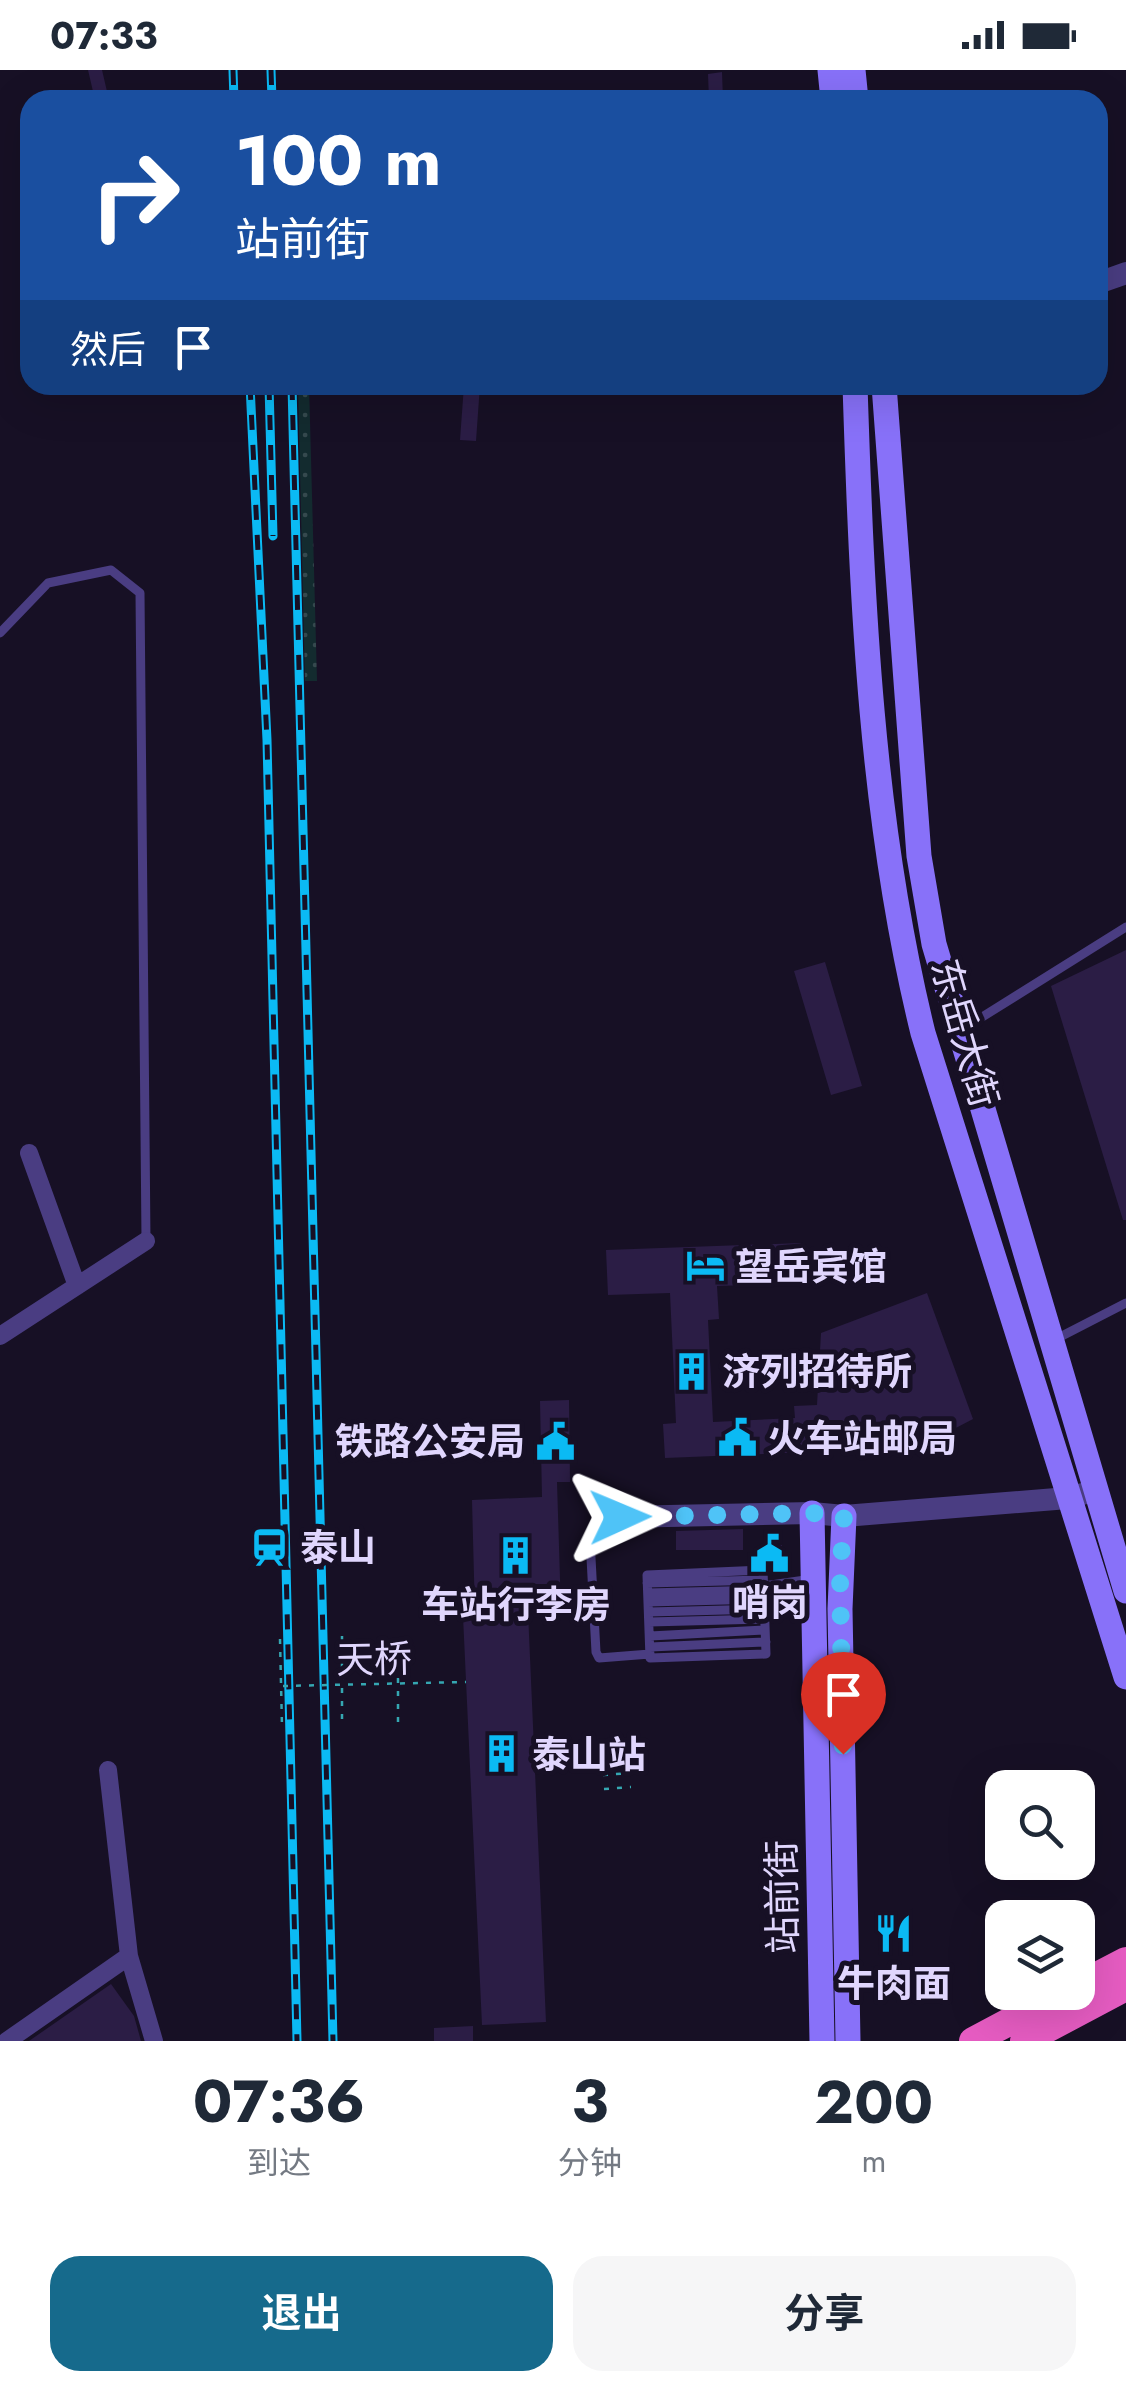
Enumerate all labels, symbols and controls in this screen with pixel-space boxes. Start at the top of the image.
text: 07:33 [50,8,158,63]
text: 100 m [235,110,442,211]
icon: right [70,130,200,260]
text: 站前街 [235,207,370,272]
icon: arrive [166,320,221,375]
text: 然后 [70,322,146,377]
street label: 东岳大街 [918,952,1012,1114]
place label: 望岳宾馆 [735,1239,887,1294]
hotel icon: 望岳宾馆 [684,1245,726,1287]
place label: 济列招待所 [722,1344,912,1399]
building icon: 济列招待所 [671,1350,713,1392]
place label: 火车站邮局 [767,1411,957,1466]
place label: 铁路公安局 [335,1414,525,1469]
public building icon: 火车站邮局 [716,1417,758,1459]
public building icon: 铁路公安局 [534,1420,576,1462]
position arrow [568,1465,672,1569]
place label: 泰山 [300,1520,376,1575]
station icon: 泰山 [249,1526,291,1568]
public building icon: 哨岗 [749,1532,791,1574]
building icon: 车站行李房 [495,1534,537,1576]
place label: 哨岗 [732,1575,808,1630]
place label: 车站行李房 [421,1577,611,1632]
street label: 天桥 [336,1631,412,1687]
pin [801,1652,886,1755]
icon: arrive [816,1667,871,1722]
place label: 泰山站 [532,1727,646,1782]
building icon: 泰山站 [481,1733,523,1775]
map controls [985,1770,1095,2010]
button: search [985,1770,1095,1880]
street label: 站前街 [754,1840,810,1954]
button: layers [985,1900,1095,2010]
restaurant icon: 牛肉面 [873,1913,915,1955]
place label: 牛肉面 [837,1956,951,2011]
text: 07:36 [193,2058,365,2145]
text: 3 [571,2058,609,2145]
text: 200 [815,2059,933,2146]
text: m [861,2138,886,2184]
text: 到达 [247,2140,311,2186]
text: 分钟 [558,2140,622,2186]
button: 退出 [50,2256,553,2371]
button: 分享 [573,2256,1076,2371]

